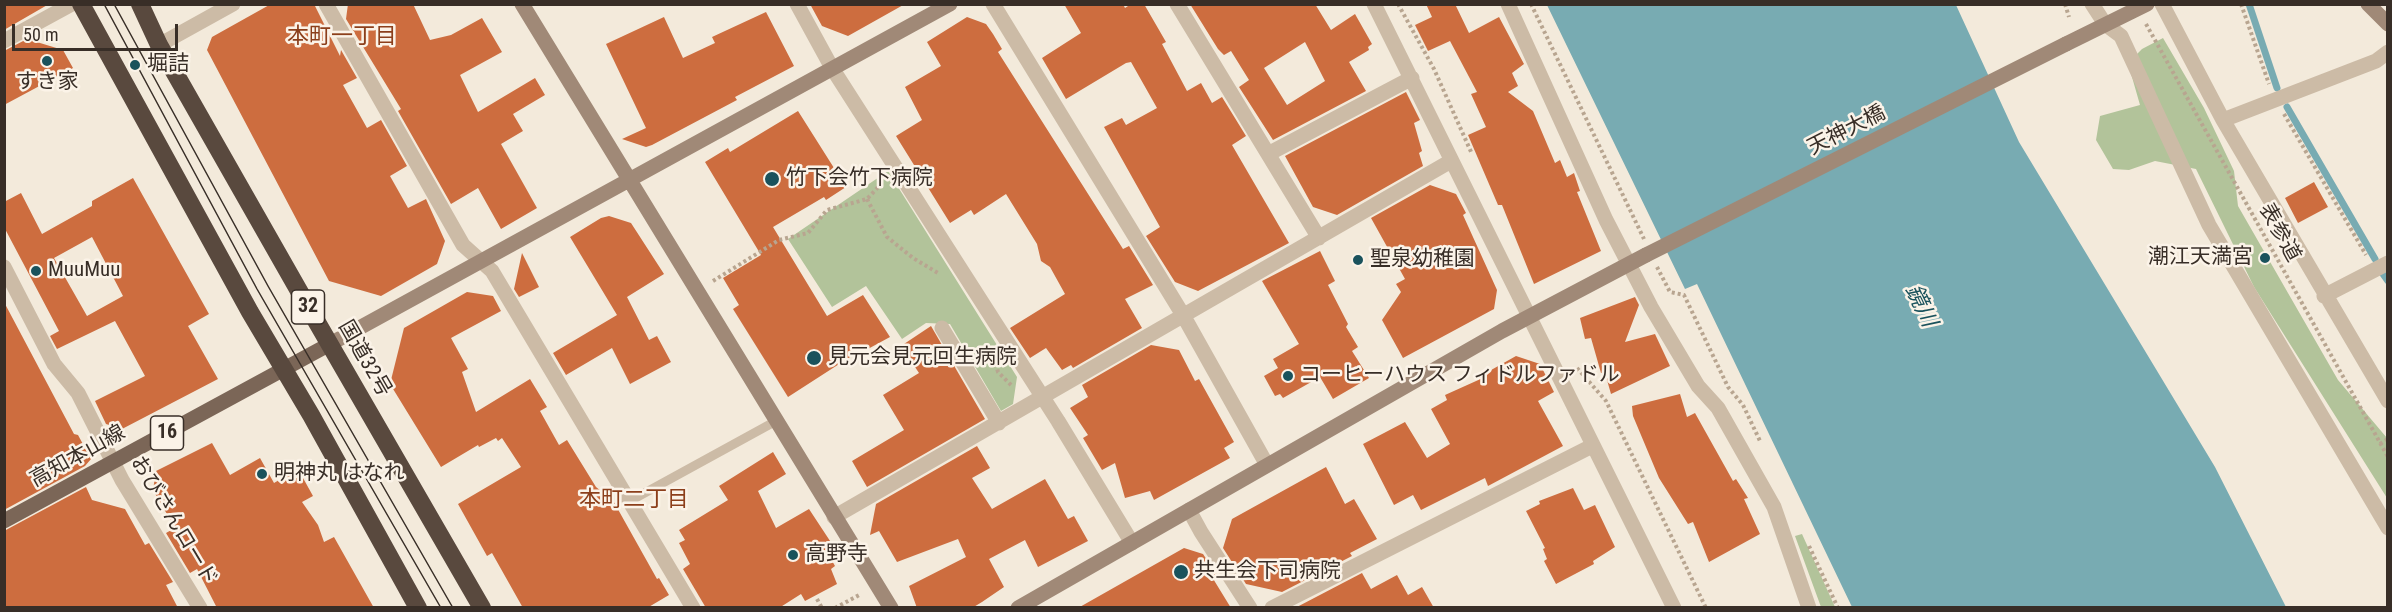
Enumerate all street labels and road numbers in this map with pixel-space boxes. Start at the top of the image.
street label: 天神大橋 [1804,101,1890,161]
street label: 表参道 [2253,199,2305,267]
road number: 32 [292,290,324,324]
street label: 国道32号 [332,316,396,402]
road number: 16 [150,416,184,450]
street label: 高知本山線 [26,421,130,493]
street label: おびさんロード [124,452,222,590]

